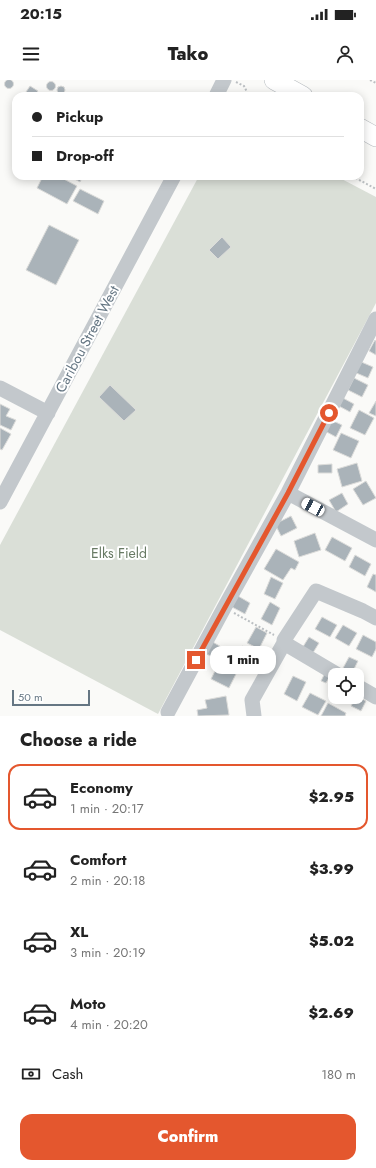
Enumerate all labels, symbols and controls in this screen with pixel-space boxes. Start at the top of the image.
text: 20:15 [20,3,62,25]
text: Tako [168,41,208,67]
icon: menu [20,43,42,65]
icon: person [334,43,356,65]
text: Pickup [56,106,103,128]
text: Drop-off [56,145,114,167]
street label: Caribou Street West [50,281,124,396]
route start [320,404,338,422]
car [300,496,326,518]
park label: Elks Field [91,543,147,563]
callout: 1 min [210,646,276,674]
text: 1 min [227,650,259,669]
route end [187,651,205,669]
map controls [328,668,364,704]
button: locate [328,668,364,704]
scale bar [12,688,90,707]
text: 50 m [18,689,43,705]
text: Choose a ride [20,727,137,753]
text: Economy [70,777,133,799]
icon: car [22,779,58,815]
text: $2.95 [309,786,354,808]
text: 1 min · 20:17 [70,799,144,818]
text: Comfort [70,849,127,871]
icon: car [22,851,58,887]
text: $3.99 [309,858,354,880]
text: 2 min · 20:18 [70,871,145,890]
text: XL [70,921,88,943]
icon: car [22,923,58,959]
text: $5.02 [309,930,354,952]
text: 3 min · 20:19 [70,943,145,962]
text: Moto [70,993,106,1015]
icon: car [22,995,58,1031]
text: $2.69 [308,1002,354,1024]
text: 4 min · 20:20 [70,1015,148,1034]
icon: cash [20,1063,42,1085]
text: Cash [52,1063,83,1085]
text: 180 m [321,1065,356,1084]
button: Confirm [20,1114,356,1160]

